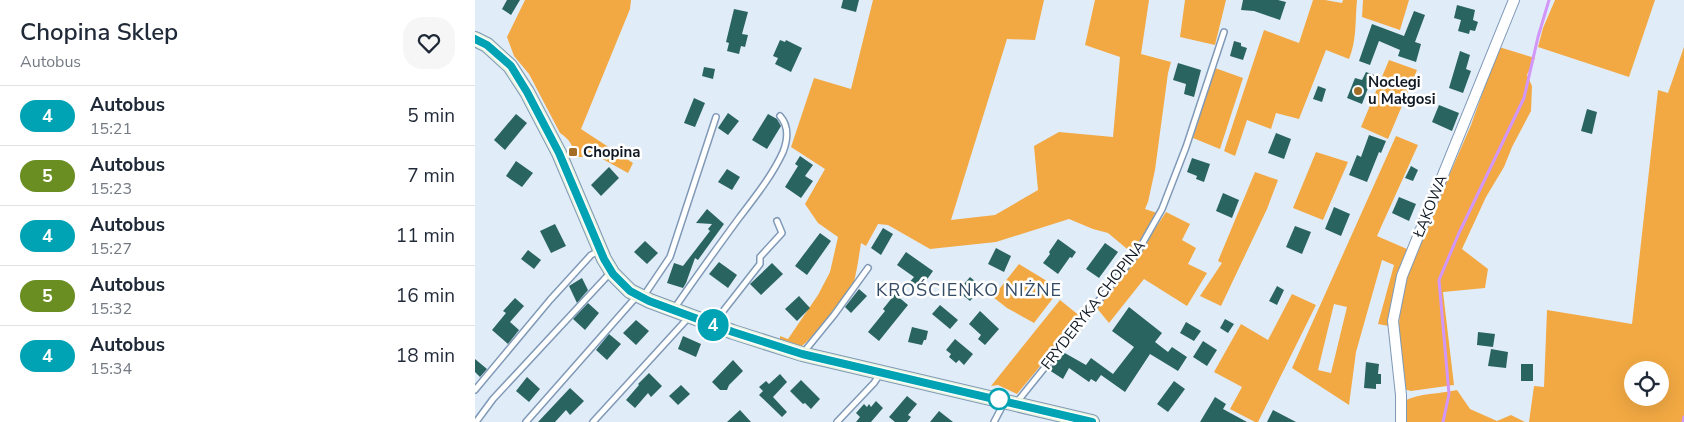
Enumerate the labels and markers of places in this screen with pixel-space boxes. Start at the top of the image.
place label: Noclegi u Małgosi [1368,72,1436,109]
marker: Noclegi u Małgosi [1352,85,1364,97]
place label: Chopina [583,142,640,162]
marker: Chopina [567,146,579,158]
unlabelled marker [988,388,1010,410]

